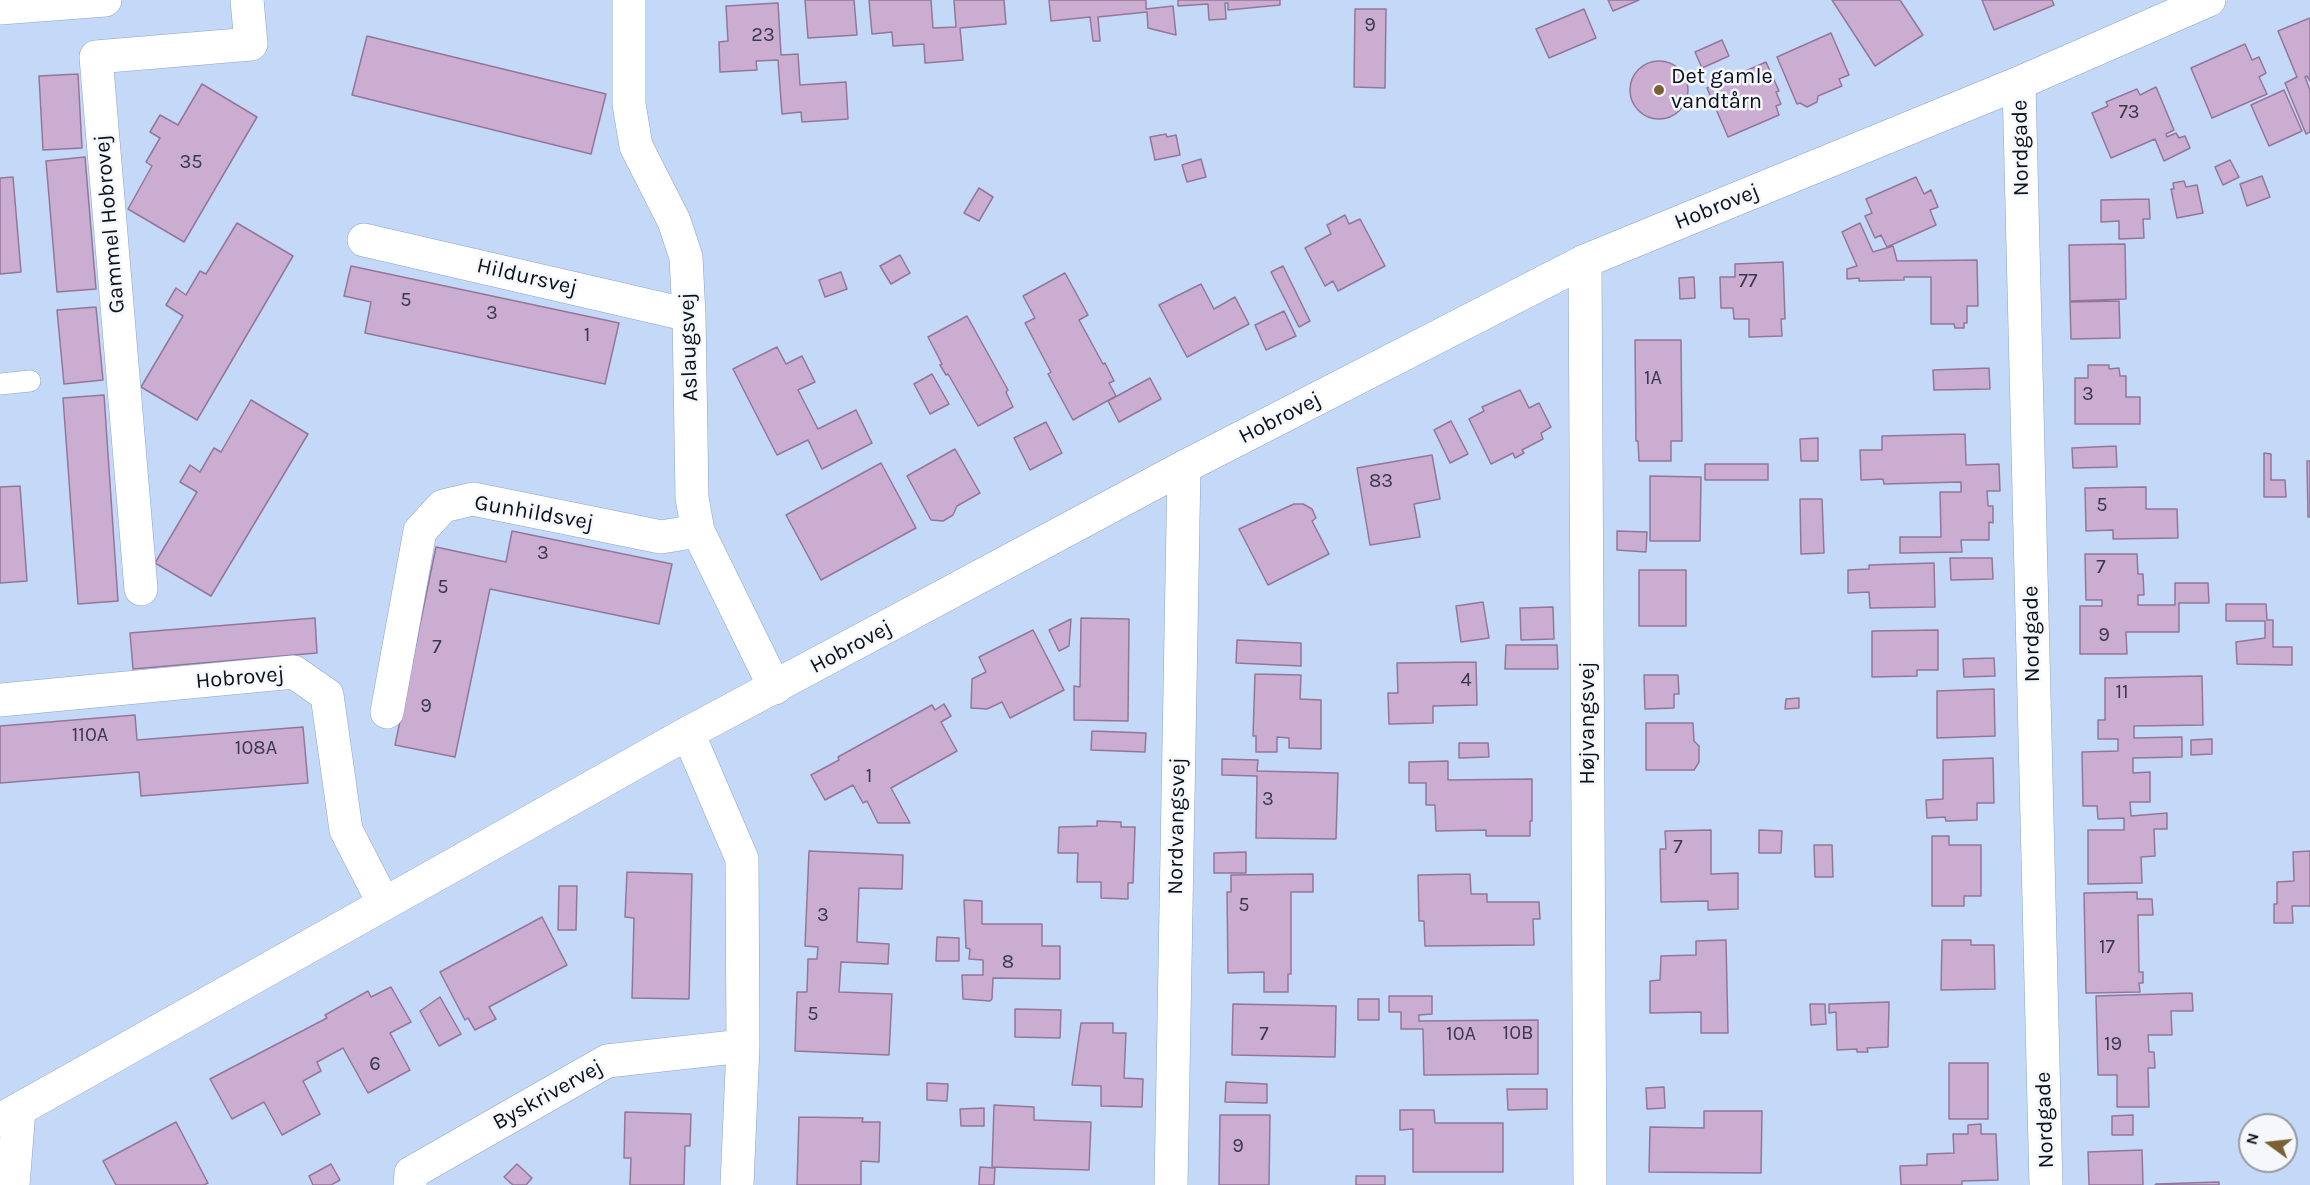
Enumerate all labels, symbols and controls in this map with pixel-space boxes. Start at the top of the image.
house number: 9 [1364,13,1376,37]
house number: 23 [751,23,775,47]
place label: Det gamle vandtårn [1671,64,1773,116]
marker: Det gamle vandtårn [1652,83,1666,97]
street label: Nordgade [2007,99,2035,197]
house number: 73 [2118,100,2140,124]
street label: Gammel Hobrovej [89,134,131,314]
house number: 35 [179,150,203,174]
street label: Hobrovej [1671,178,1763,236]
street label: Hildursvej [474,253,580,301]
house number: 77 [1739,269,1757,293]
house number: 5 [400,288,412,312]
street label: Aslaugsvej [674,292,704,402]
house number: 3 [486,301,498,325]
house number: 1 [584,323,590,347]
house number: 1A [1644,366,1662,390]
house number: 3 [2082,382,2094,406]
street label: Hobrovej [1234,386,1326,450]
house number: 83 [1369,469,1393,493]
street label: Gunhildsvej [472,490,596,536]
house number: 5 [2096,493,2108,517]
house number: 3 [537,541,549,565]
house number: 7 [2096,555,2106,579]
house number: 5 [437,575,449,599]
street label: Nordgade [2018,585,2046,683]
street label: Hobrovej [806,614,896,680]
house number: 9 [2098,623,2110,647]
house number: 7 [432,635,442,659]
street label: Hobrovej [195,661,285,695]
street label: Højvangsvej [1575,661,1601,785]
house number: 4 [1460,668,1472,692]
house number: 11 [2115,680,2129,704]
house number: 9 [420,694,432,718]
house number: 110A [72,723,108,747]
house number: 108A [235,736,277,760]
street label: Nordvangsvej [1163,757,1191,895]
house number: 1 [866,764,872,788]
house number: 3 [1262,787,1274,811]
house number: 7 [1673,835,1683,859]
house number: 5 [1238,893,1250,917]
house number: 3 [817,903,829,927]
house number: 17 [2099,935,2115,959]
house number: 8 [1002,950,1014,974]
house number: 5 [807,1002,819,1026]
house number: 10B [1503,1021,1533,1045]
house number: 7 [1259,1022,1269,1046]
house number: 10A [1446,1022,1476,1046]
house number: 19 [2104,1032,2122,1056]
house number: 6 [369,1052,381,1076]
street label: Byskrivervej [488,1054,608,1136]
street label: Nordgade [2030,1071,2060,1169]
north arrow [2238,1113,2298,1173]
text: N [2241,1131,2263,1147]
house number: 9 [1232,1134,1244,1158]

